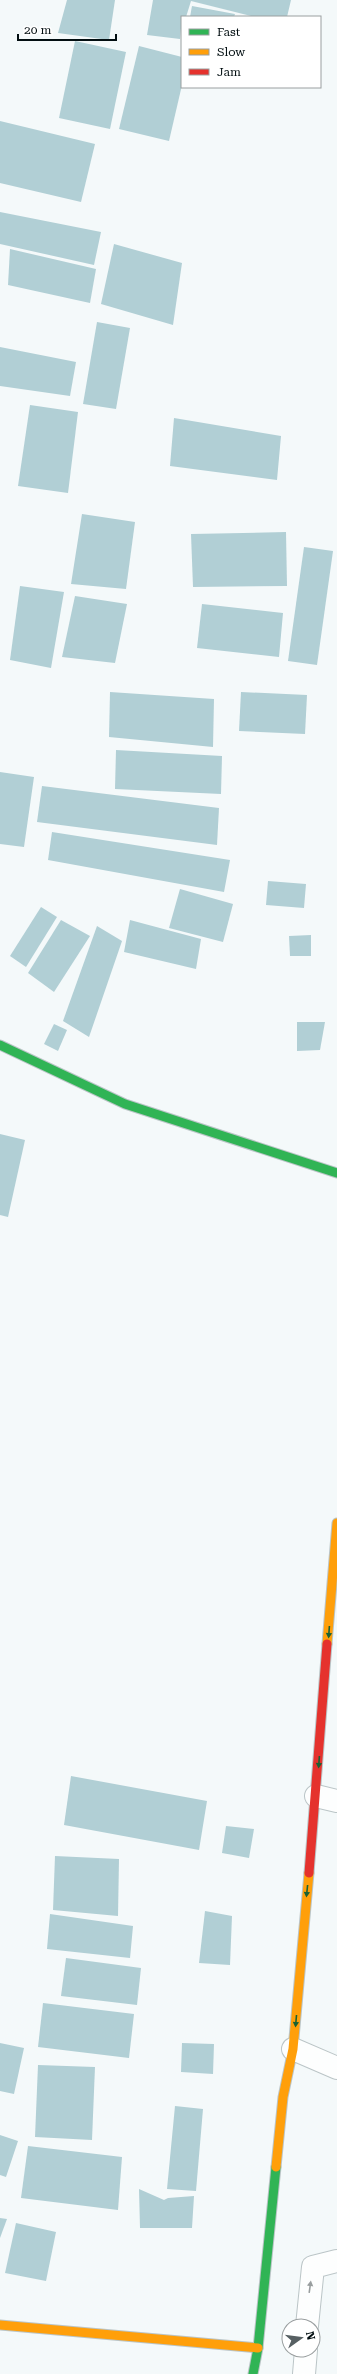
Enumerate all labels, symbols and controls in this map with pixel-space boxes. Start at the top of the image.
scale bar [18,16,116,42]
legend [181,16,321,88]
text: 20 m [24,23,51,37]
text: Fast [217,25,241,39]
text: Slow [217,45,245,59]
text: Jam [217,65,241,79]
one-way arrow [325,1626,332,1638]
one-way arrow [315,1756,322,1768]
one-way arrow [304,1885,310,1897]
one-way arrow [293,2015,299,2027]
one-way arrow [307,2281,313,2293]
north arrow [281,2318,321,2358]
text: N [303,2330,318,2342]

